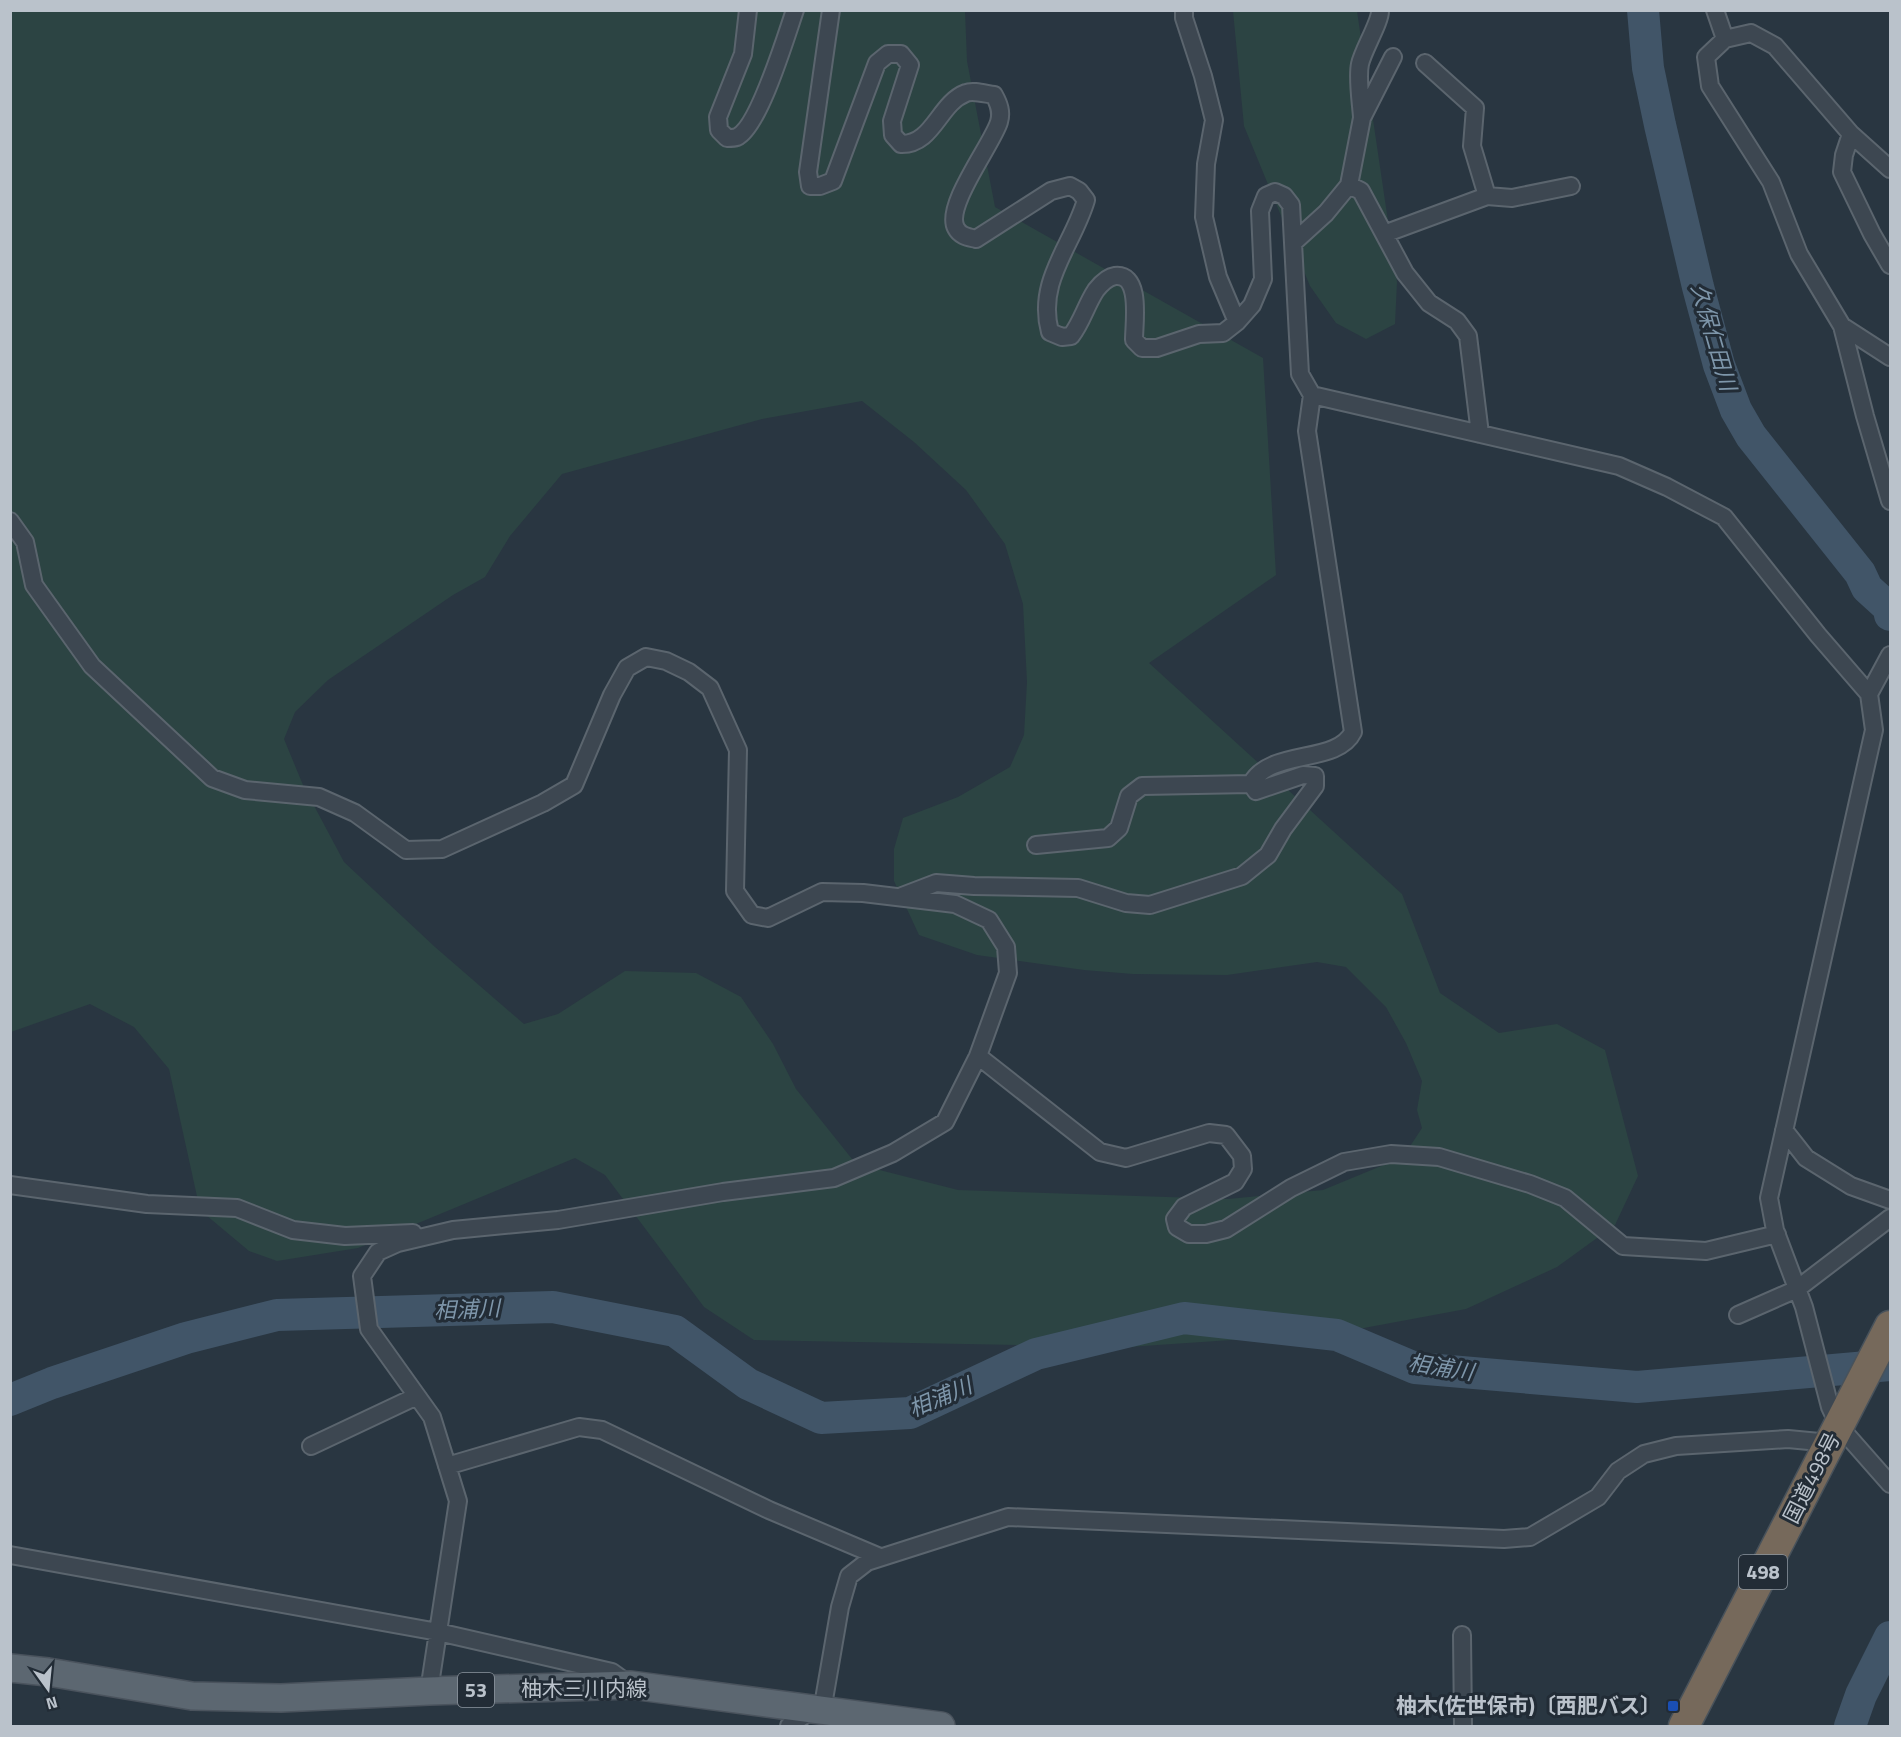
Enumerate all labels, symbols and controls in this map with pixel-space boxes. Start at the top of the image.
water label: 久保仁田川 [1682,279,1746,396]
water label: 相浦川 [433,1291,503,1327]
water label: 相浦川 [1406,1345,1478,1389]
water label: 相浦川 [903,1368,979,1426]
street label: 国道498号 [1775,1426,1848,1529]
road number: 498 [1739,1555,1787,1589]
north arrow [18,1659,78,1719]
street label: 柚木三川内線 [521,1672,647,1704]
road number: 53 [458,1673,494,1707]
place label: 柚木(佐世保市)〔西肥バス〕 [1396,1689,1661,1721]
text: N [43,1690,60,1717]
marker: 柚木(佐世保市)〔西肥バス〕 [1666,1699,1680,1713]

